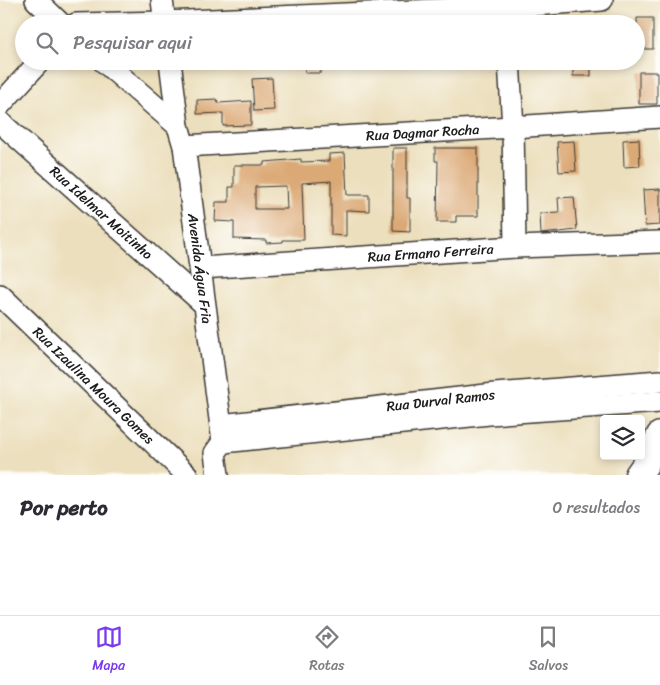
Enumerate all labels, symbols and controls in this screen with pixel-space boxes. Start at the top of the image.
search box [15,15,645,70]
text: Pesquisar aqui [73,26,192,59]
icon: search [33,29,61,57]
street label: Rua Dagmar Rocha [365,117,480,148]
street label: Rua Idelmar Moitinho [44,160,159,266]
street label: Avenida Água Fria [180,211,219,325]
street label: Rua Ermano Ferreira [367,236,495,270]
street label: Rua Izaulina Moura Gomes [26,320,160,451]
street label: Rua Durval Ramos [385,382,497,419]
map controls [600,415,645,460]
button: layers [600,415,645,460]
text: Por perto [20,489,108,527]
text: 0 resultados [552,493,640,522]
tab: Mapa [92,623,125,678]
tab: Rotas [309,623,344,678]
tab: Salvos [529,623,568,678]

